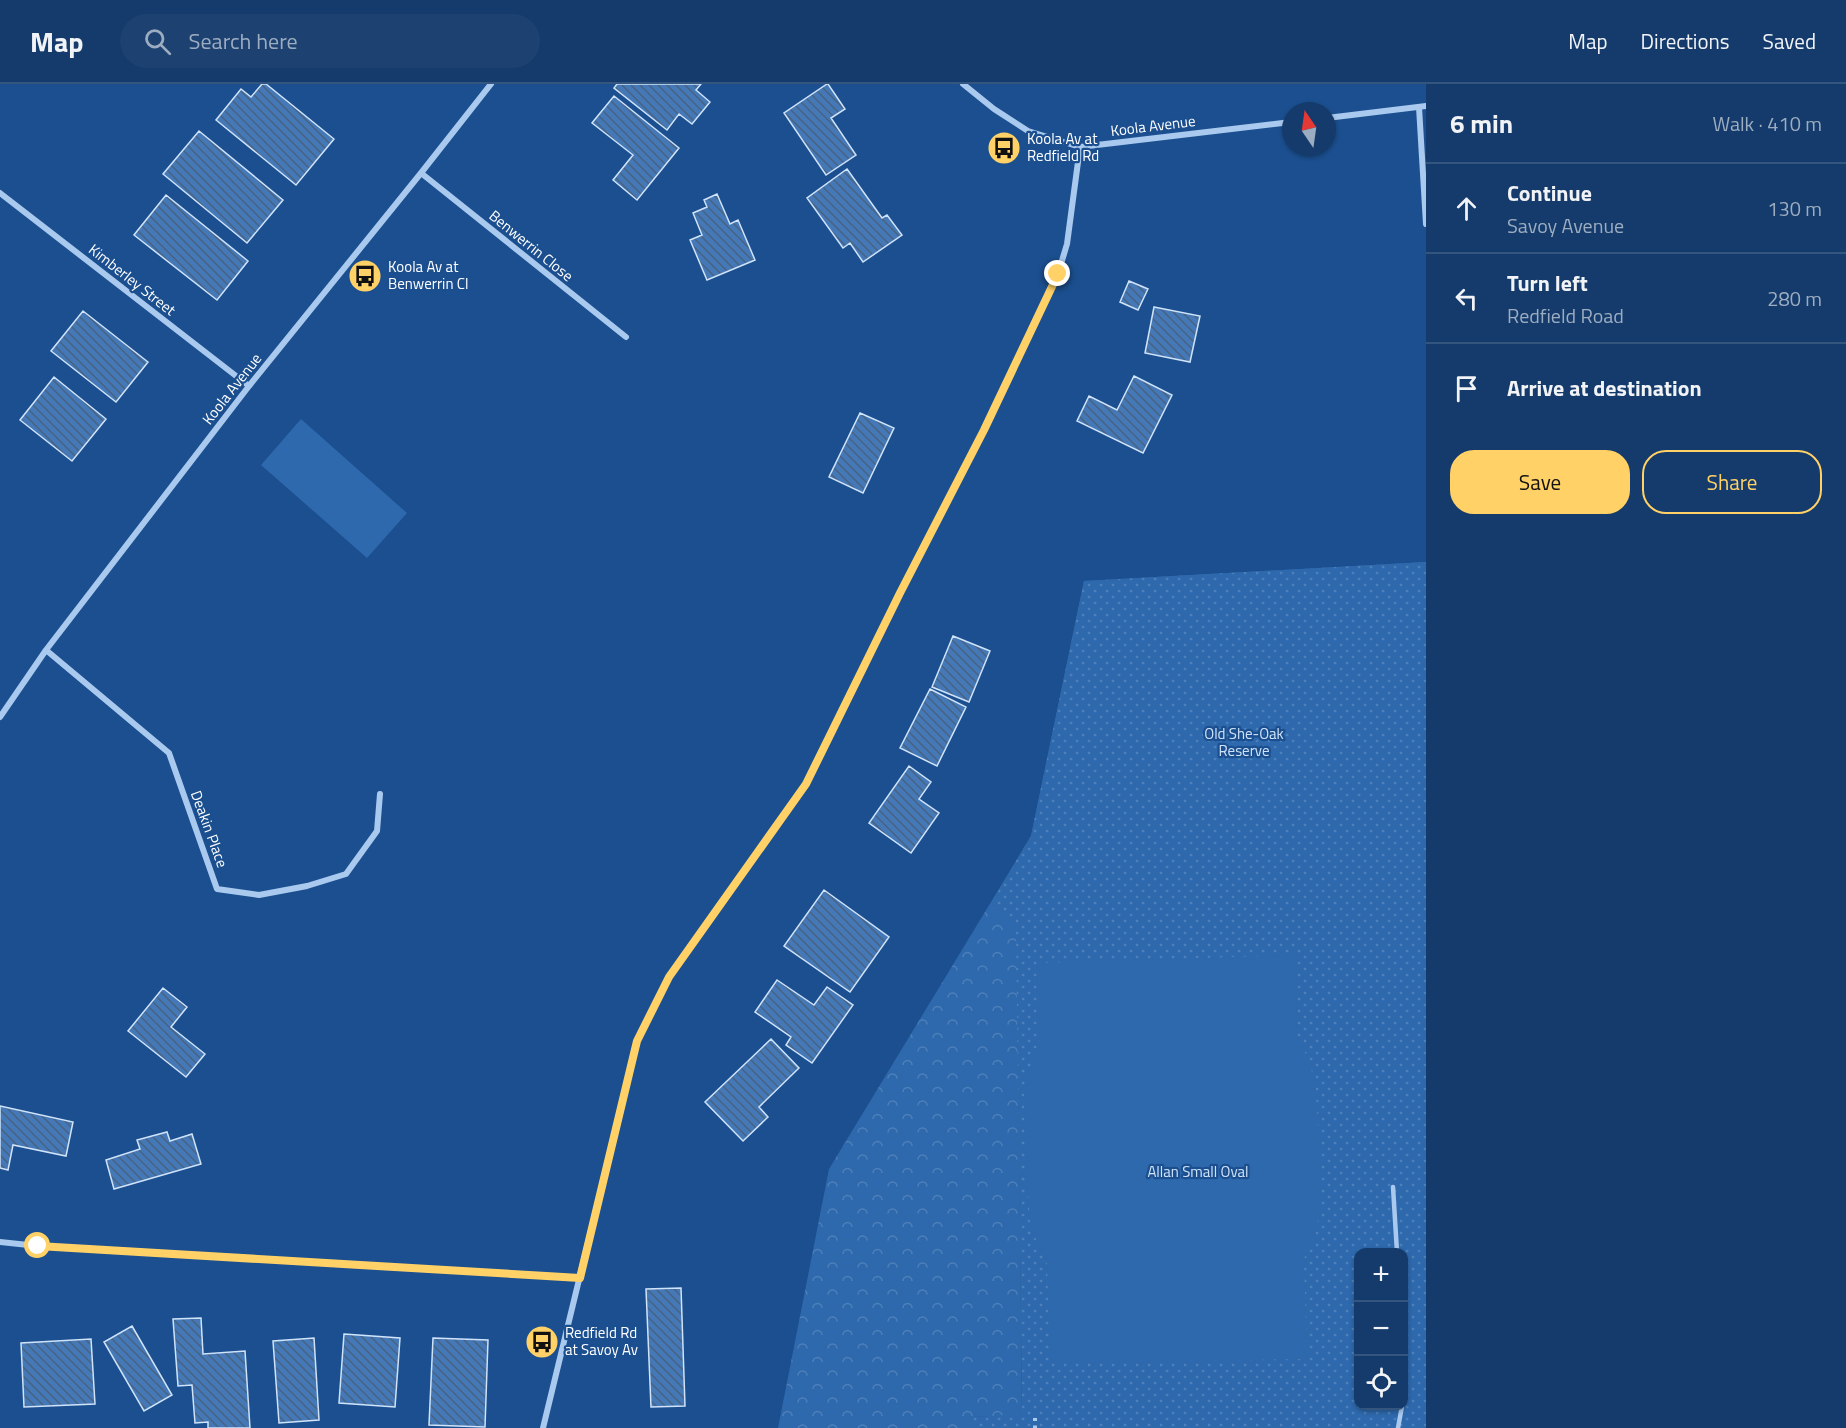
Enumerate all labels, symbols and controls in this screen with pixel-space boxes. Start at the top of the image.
search box [120,14,540,68]
text: Map [30,20,84,63]
text: Search here [189,24,298,58]
icon: search [141,25,174,58]
text: Map [1568,25,1608,57]
text: Directions [1641,25,1730,57]
text: Saved [1763,25,1816,57]
north arrow [1282,102,1336,156]
text: 6 min [1450,104,1513,143]
text: Walk · 410 m [1713,108,1822,139]
street label: Koola Avenue [1109,109,1197,142]
place label: Koola Av at Redfield Rd [1027,127,1099,167]
bus stop icon: Koola Av at Redfield Rd [986,130,1022,166]
text: Continue [1507,176,1592,210]
icon: ahead [1450,192,1483,225]
text: 130 m [1767,193,1822,224]
street label: Benwerrin Close [484,204,579,287]
text: Savoy Avenue [1507,210,1624,241]
street label: Kimberley Street [84,238,181,321]
place label: Koola Av at Benwerrin Cl [388,255,468,295]
bus stop icon: Koola Av at Benwerrin Cl [347,258,383,294]
route end [1044,260,1070,286]
text: Turn left [1507,266,1588,300]
icon: left [1450,282,1483,315]
text: 280 m [1767,283,1822,314]
text: Redfield Road [1507,300,1624,331]
street label: Koola Avenue [196,348,267,429]
text: Arrive at destination [1507,371,1702,405]
icon: arrive [1450,372,1483,405]
button: Save [1450,450,1630,514]
button: Share [1642,450,1822,514]
park label: Old She-Oak Reserve [1204,722,1284,762]
street label: Deakin Place [185,787,234,871]
park label: Allan Small Oval [1147,1160,1249,1183]
route start [24,1232,50,1258]
map controls [1354,1248,1408,1410]
button: + [1354,1248,1408,1302]
button: − [1354,1302,1408,1356]
place label: Redfield Rd at Savoy Av [565,1321,638,1361]
bus stop icon: Redfield Rd at Savoy Av [524,1324,560,1360]
button: locate [1354,1356,1408,1410]

